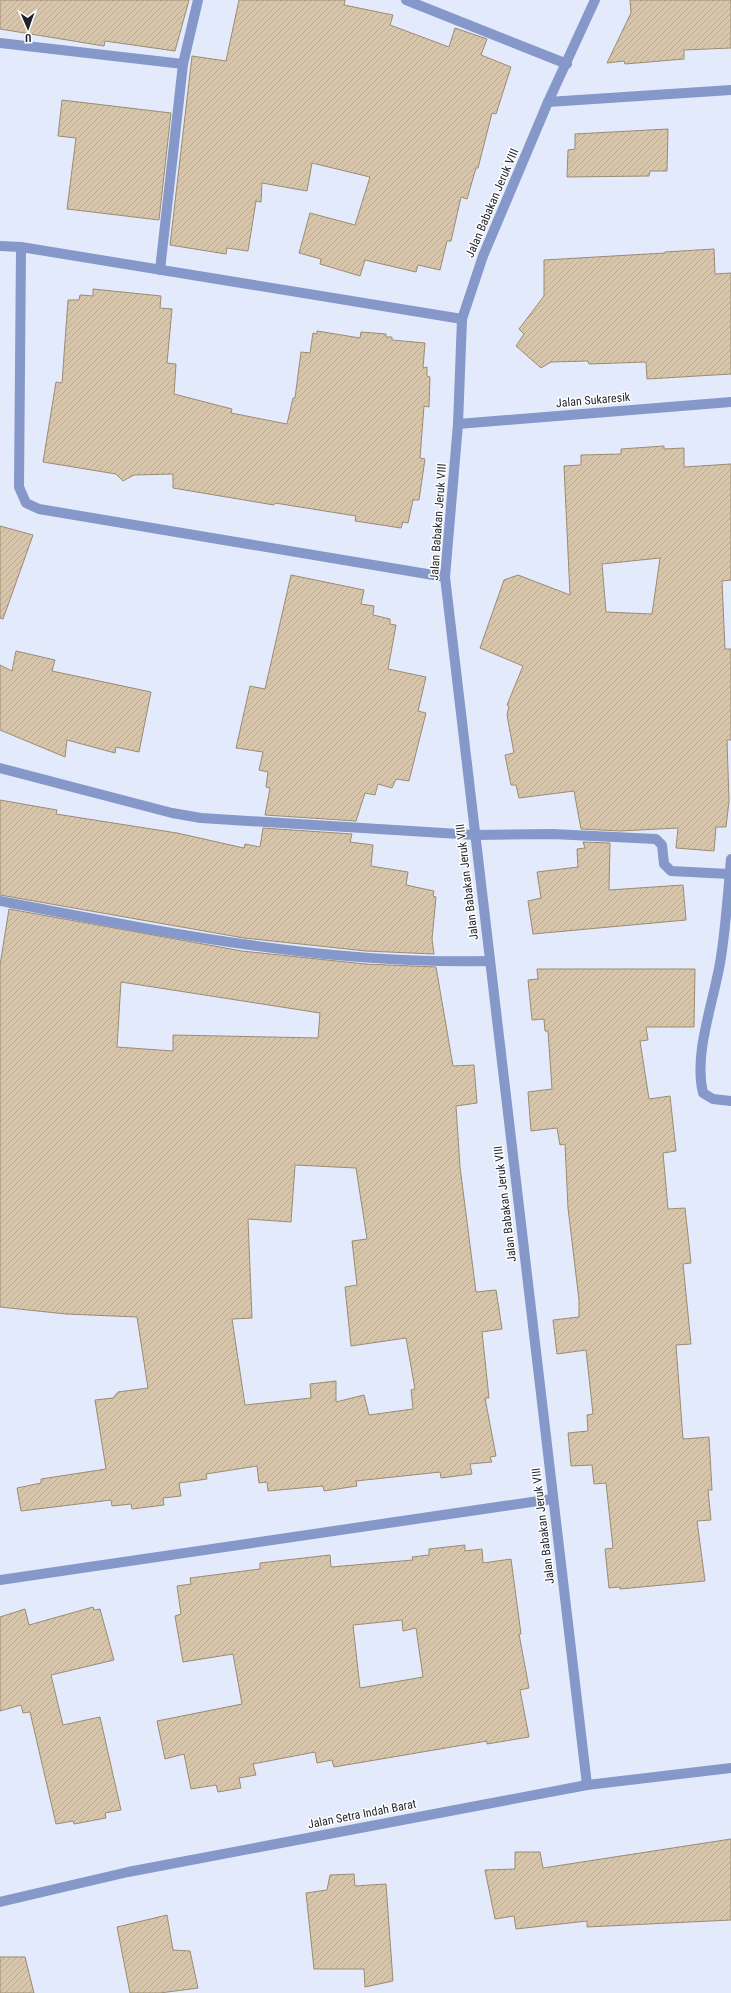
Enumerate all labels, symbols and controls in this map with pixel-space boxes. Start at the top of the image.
north arrow [8,8,48,48]
text: U [25,31,32,44]
street label: Jalan Babakan Jeruk VIII [463,146,521,260]
street label: Jalan Sukaresik [555,390,631,410]
street label: Jalan Babakan Jeruk VIII [427,463,449,581]
street label: Jalan Babakan Jeruk VIII [453,823,481,941]
street label: Jalan Babakan Jeruk VIII [491,1145,519,1263]
street label: Jalan Babakan Jeruk VIII [529,1467,557,1585]
street label: Jalan Setra Indah Barat [307,1797,418,1831]

